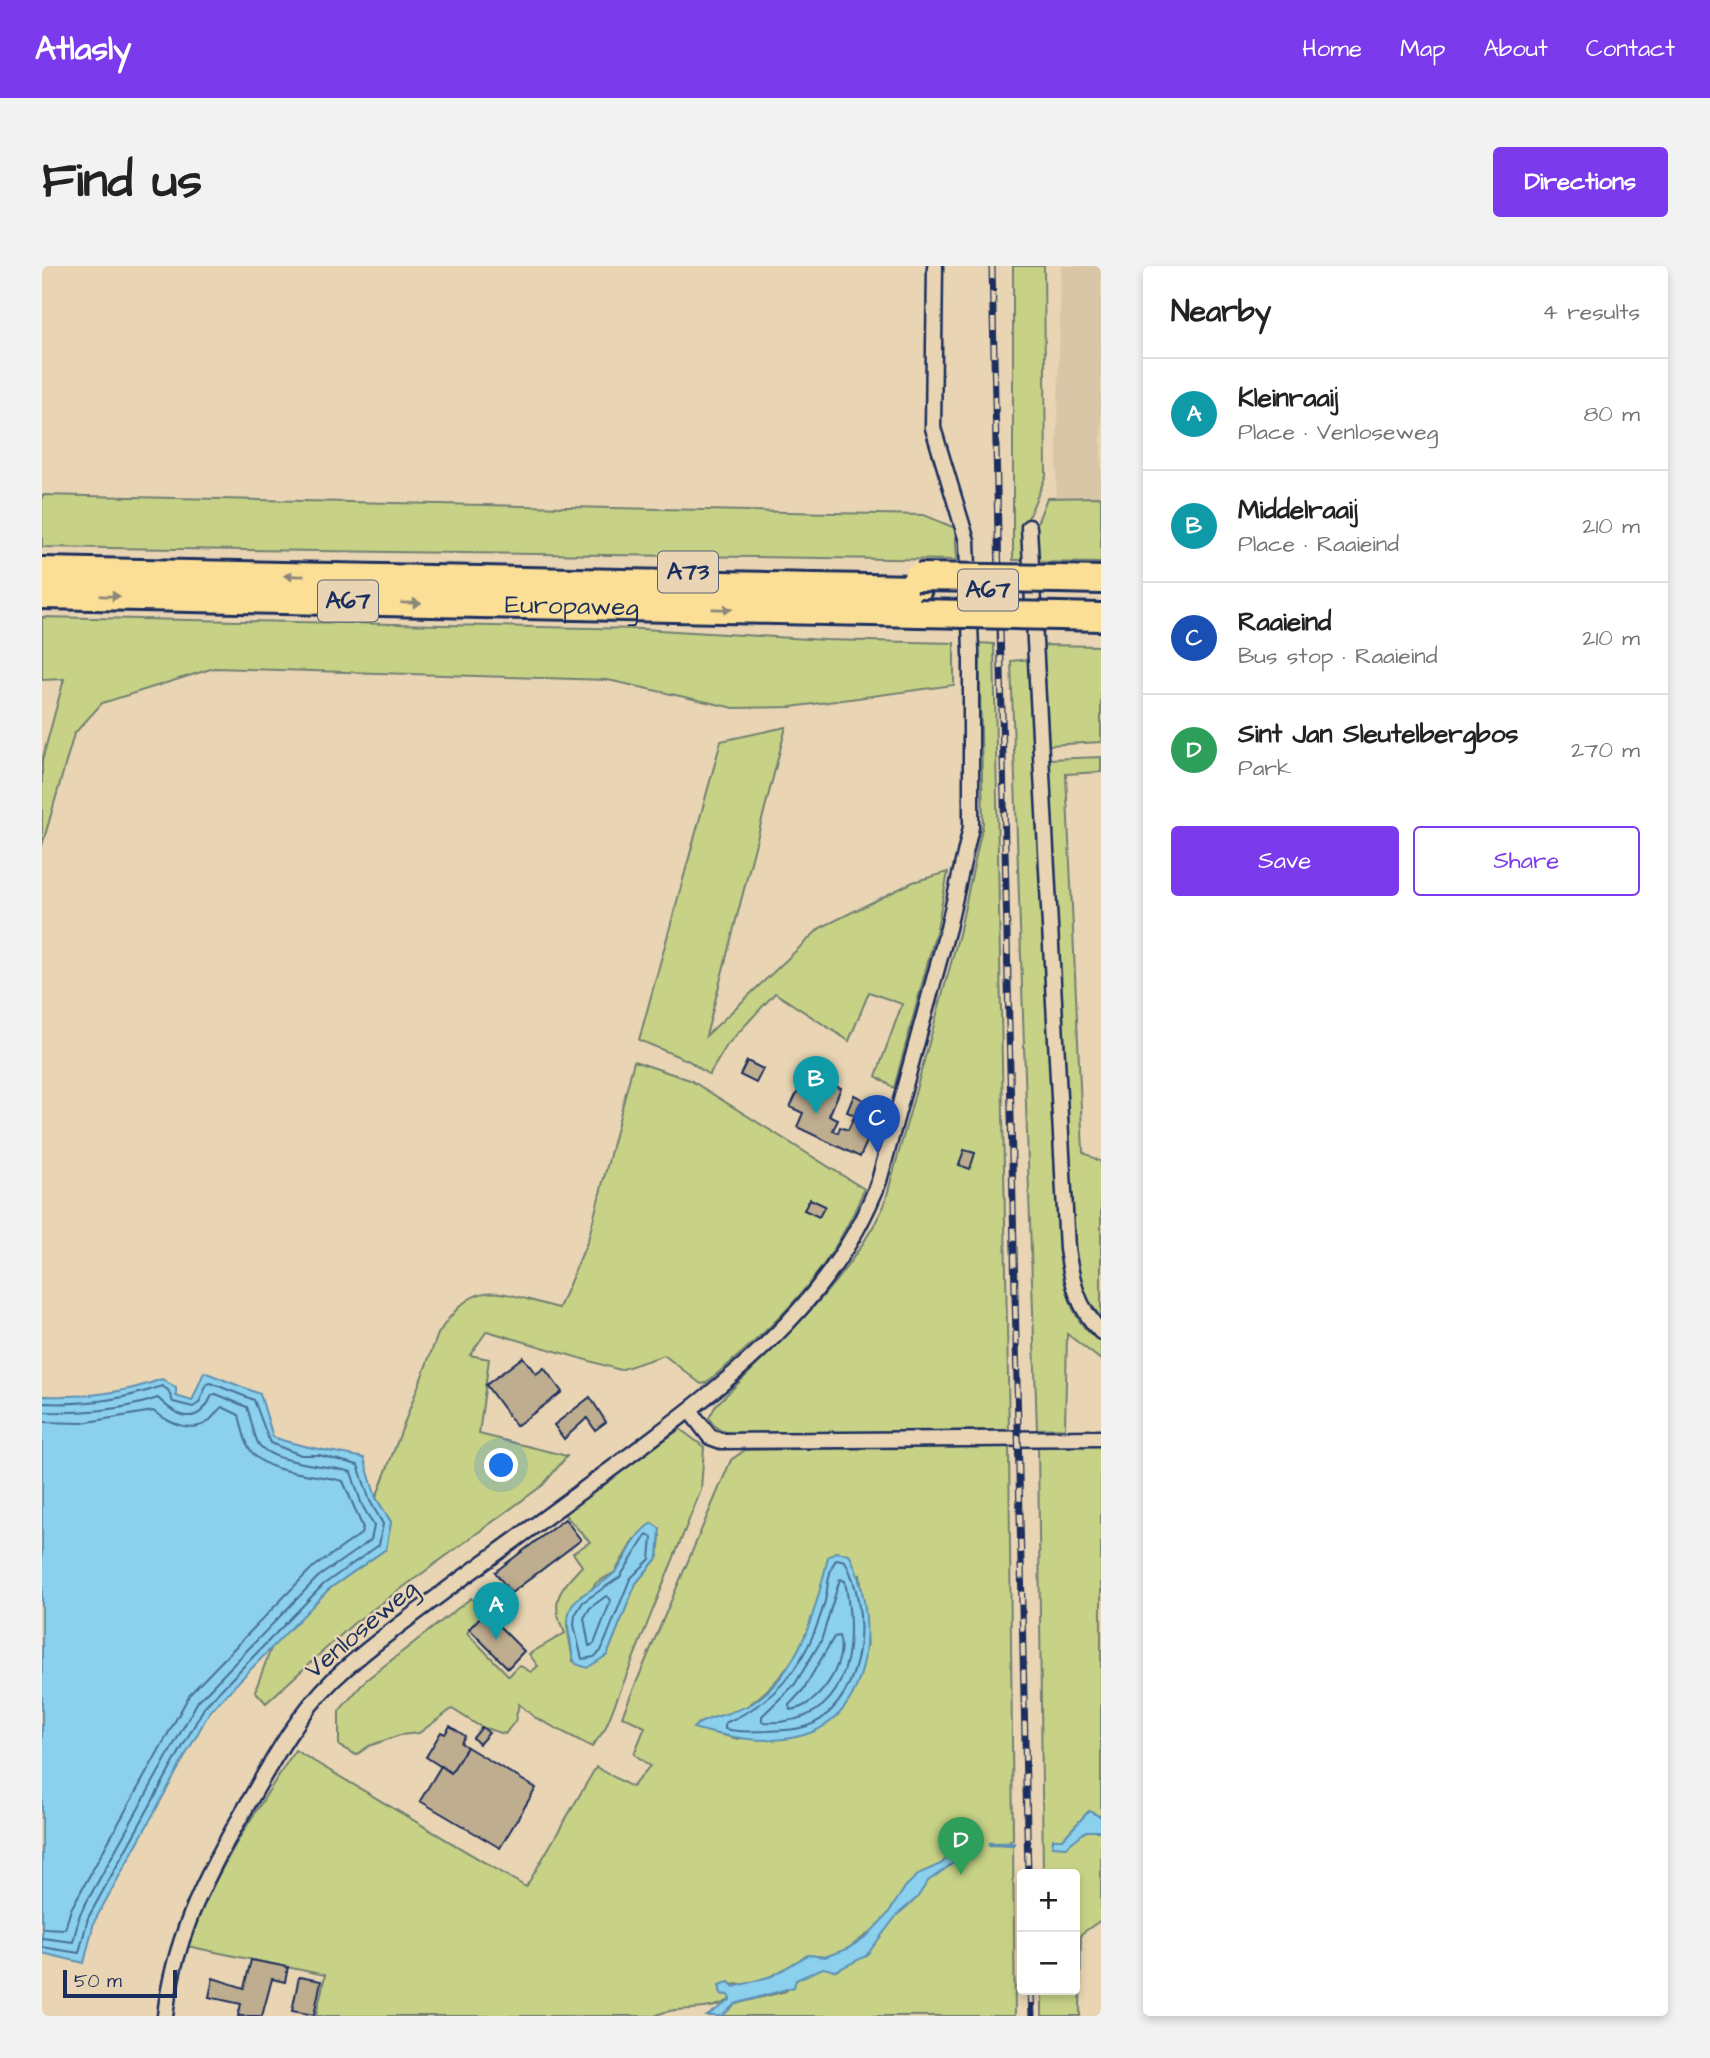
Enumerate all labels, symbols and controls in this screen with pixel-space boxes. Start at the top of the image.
text: Atlasly [35,26,131,72]
text: Home [1302,32,1362,66]
text: Map [1400,32,1445,66]
text: About [1483,32,1548,66]
text: Contact [1586,32,1675,66]
button: Directions [1493,147,1668,217]
text: Find us [42,148,202,216]
text: Nearby [1171,291,1271,333]
text: 4 results [1542,296,1640,328]
text: Kleinraaij [1238,380,1338,416]
text: A [1187,398,1201,430]
text: 80 m [1583,398,1640,430]
text: Place · Venloseweg [1238,416,1438,448]
text: Middelraaij [1238,492,1358,528]
text: B [1186,510,1202,542]
text: 210 m [1582,510,1640,542]
text: Place · Raaieind [1238,528,1399,560]
road number: A73 [658,552,718,592]
one-way arrow [283,570,305,582]
road number: A67 [958,570,1018,610]
road number: A67 [318,580,378,622]
street label: Europaweg [505,587,639,627]
one-way arrow [99,591,121,602]
one-way arrow [400,597,422,608]
one-way arrow [711,603,733,615]
text: Raaieind [1238,604,1331,640]
text: C [1186,622,1202,654]
text: 210 m [1582,622,1640,654]
text: Bus stop · Raaieind [1238,640,1438,672]
text: Sint Jan Sleutelbergbos [1238,716,1518,752]
text: D [1187,734,1201,766]
text: 270 m [1571,734,1640,766]
text: Park [1238,752,1291,784]
button: Save [1171,826,1399,896]
button: Share [1413,826,1640,896]
pin: B [793,1056,839,1114]
pin: C [854,1095,900,1153]
your location [484,1448,518,1482]
street label: Venloseweg [297,1571,427,1689]
pin: A [473,1582,519,1640]
pin: D [938,1817,984,1875]
map controls [1017,1869,1080,1995]
button: + [1017,1869,1080,1932]
button: − [1017,1932,1080,1995]
scale bar [63,1967,177,1999]
text: 50 m [74,1968,122,1995]

